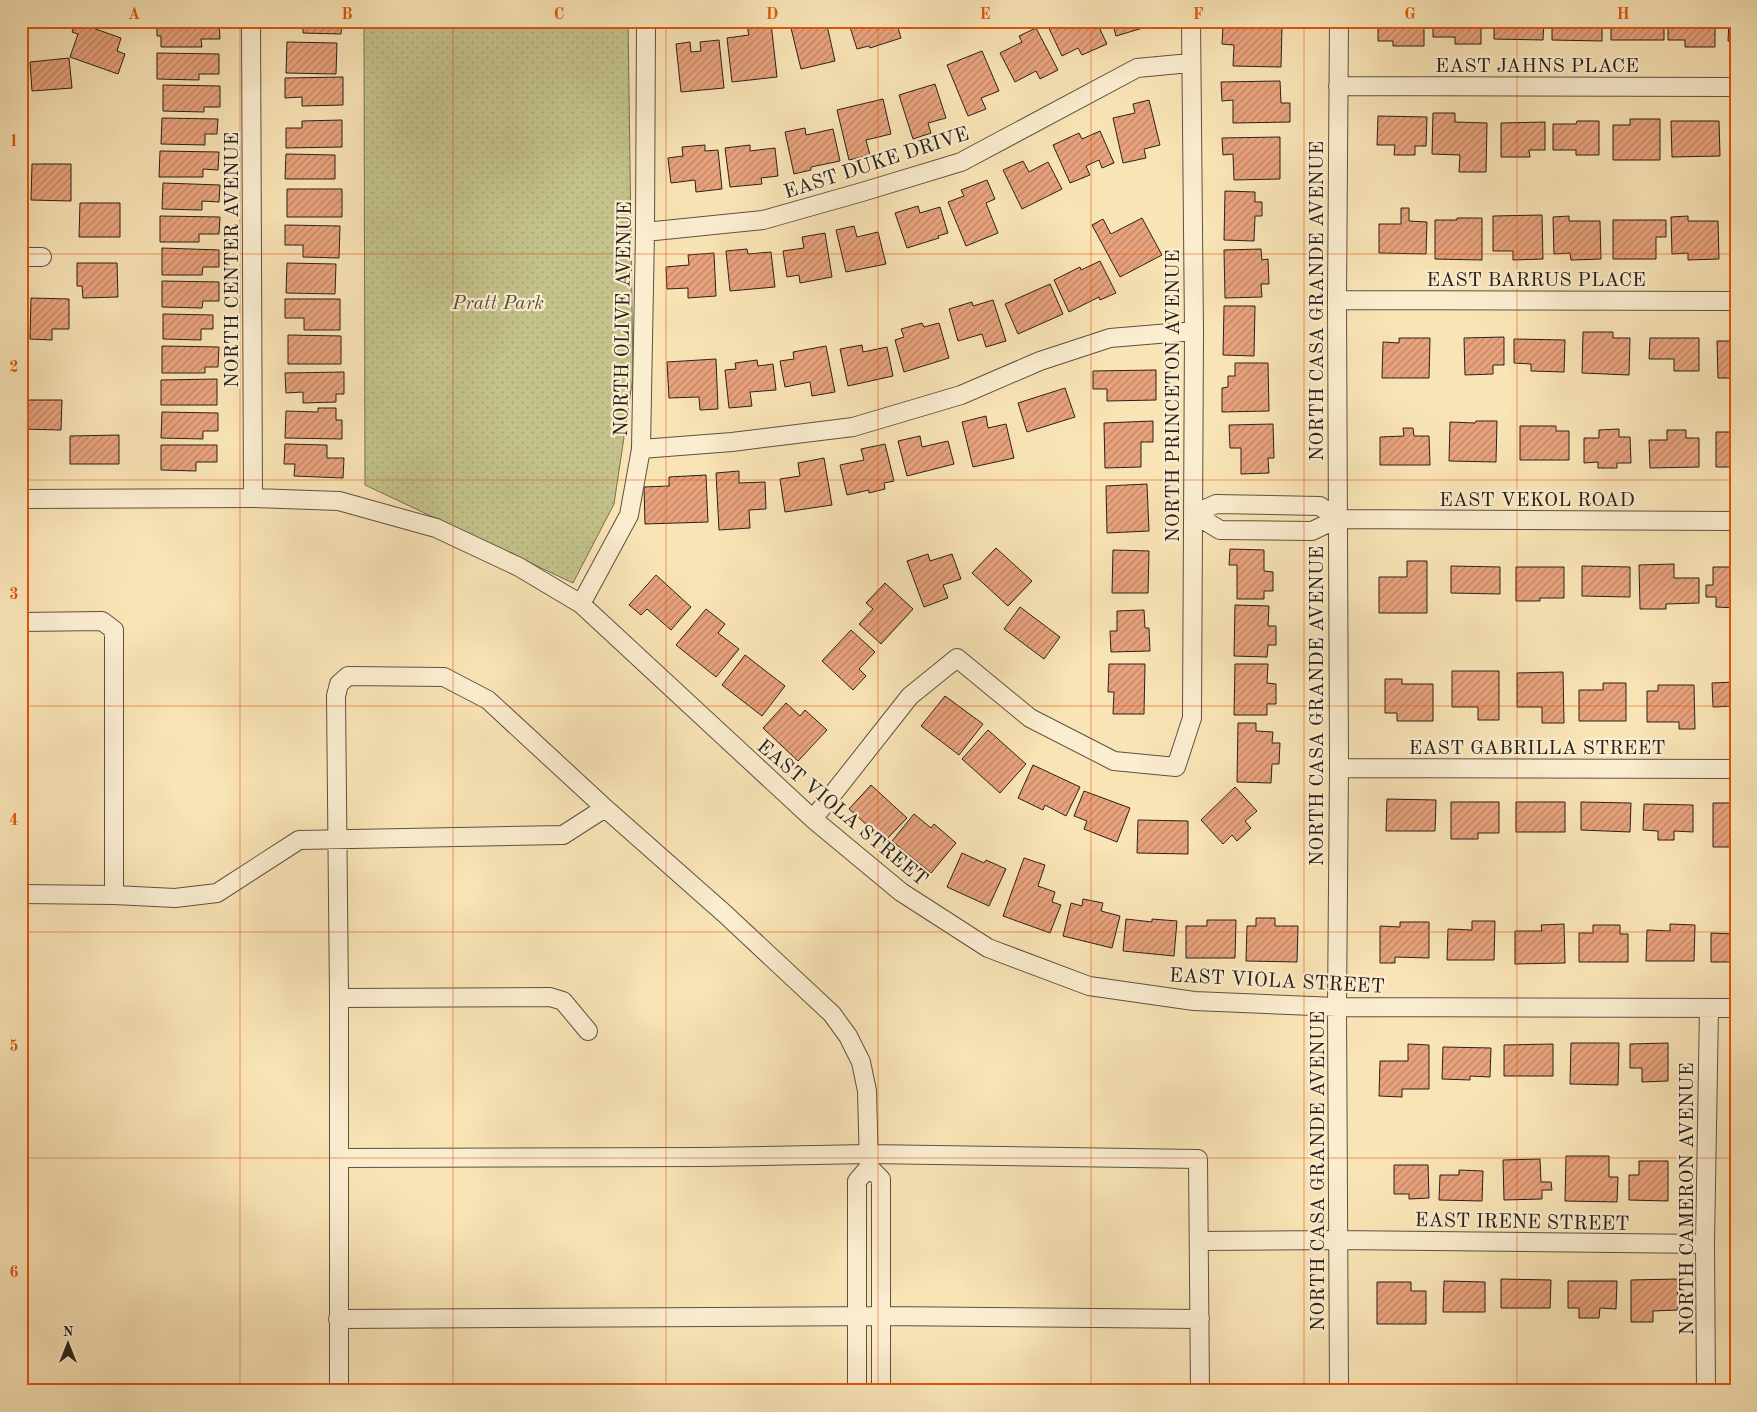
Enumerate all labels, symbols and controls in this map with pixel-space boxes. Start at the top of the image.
text: A [128,7,140,23]
text: B [341,7,353,23]
text: C [554,7,564,23]
text: D [766,7,778,23]
text: E [979,7,991,23]
text: F [1193,7,1204,23]
text: G [1404,7,1416,23]
text: H [1616,7,1630,23]
street label: EAST JAHNS PLACE [1435,57,1639,77]
street label: EAST DUKE DRIVE [782,125,972,203]
street label: NORTH CENTER AVENUE [223,132,243,388]
text: 1 [9,134,19,150]
street label: NORTH CASA GRANDE AVENUE [1308,141,1328,461]
street label: NORTH OLIVE AVENUE [612,201,636,437]
street label: NORTH PRINCETON AVENUE [1164,249,1184,543]
street label: EAST BARRUS PLACE [1426,271,1646,291]
park label: Pratt Park [451,294,544,314]
text: 2 [9,360,19,376]
street label: EAST VEKOL ROAD [1439,491,1635,511]
street label: NORTH CASA GRANDE AVENUE [1308,546,1328,866]
text: 3 [9,587,19,603]
street label: EAST VIOLA STREET [753,737,931,891]
street label: EAST GABRILLA STREET [1409,739,1665,759]
text: 4 [9,813,19,829]
street label: EAST VIOLA STREET [1169,966,1385,998]
street label: NORTH CASA GRANDE AVENUE [1309,1011,1329,1331]
text: 5 [9,1039,19,1055]
street label: NORTH CAMERON AVENUE [1678,1063,1698,1335]
street label: EAST IRENE STREET [1414,1211,1630,1235]
text: 6 [9,1265,19,1281]
north arrow [42,1320,92,1370]
text: N [63,1325,74,1339]

